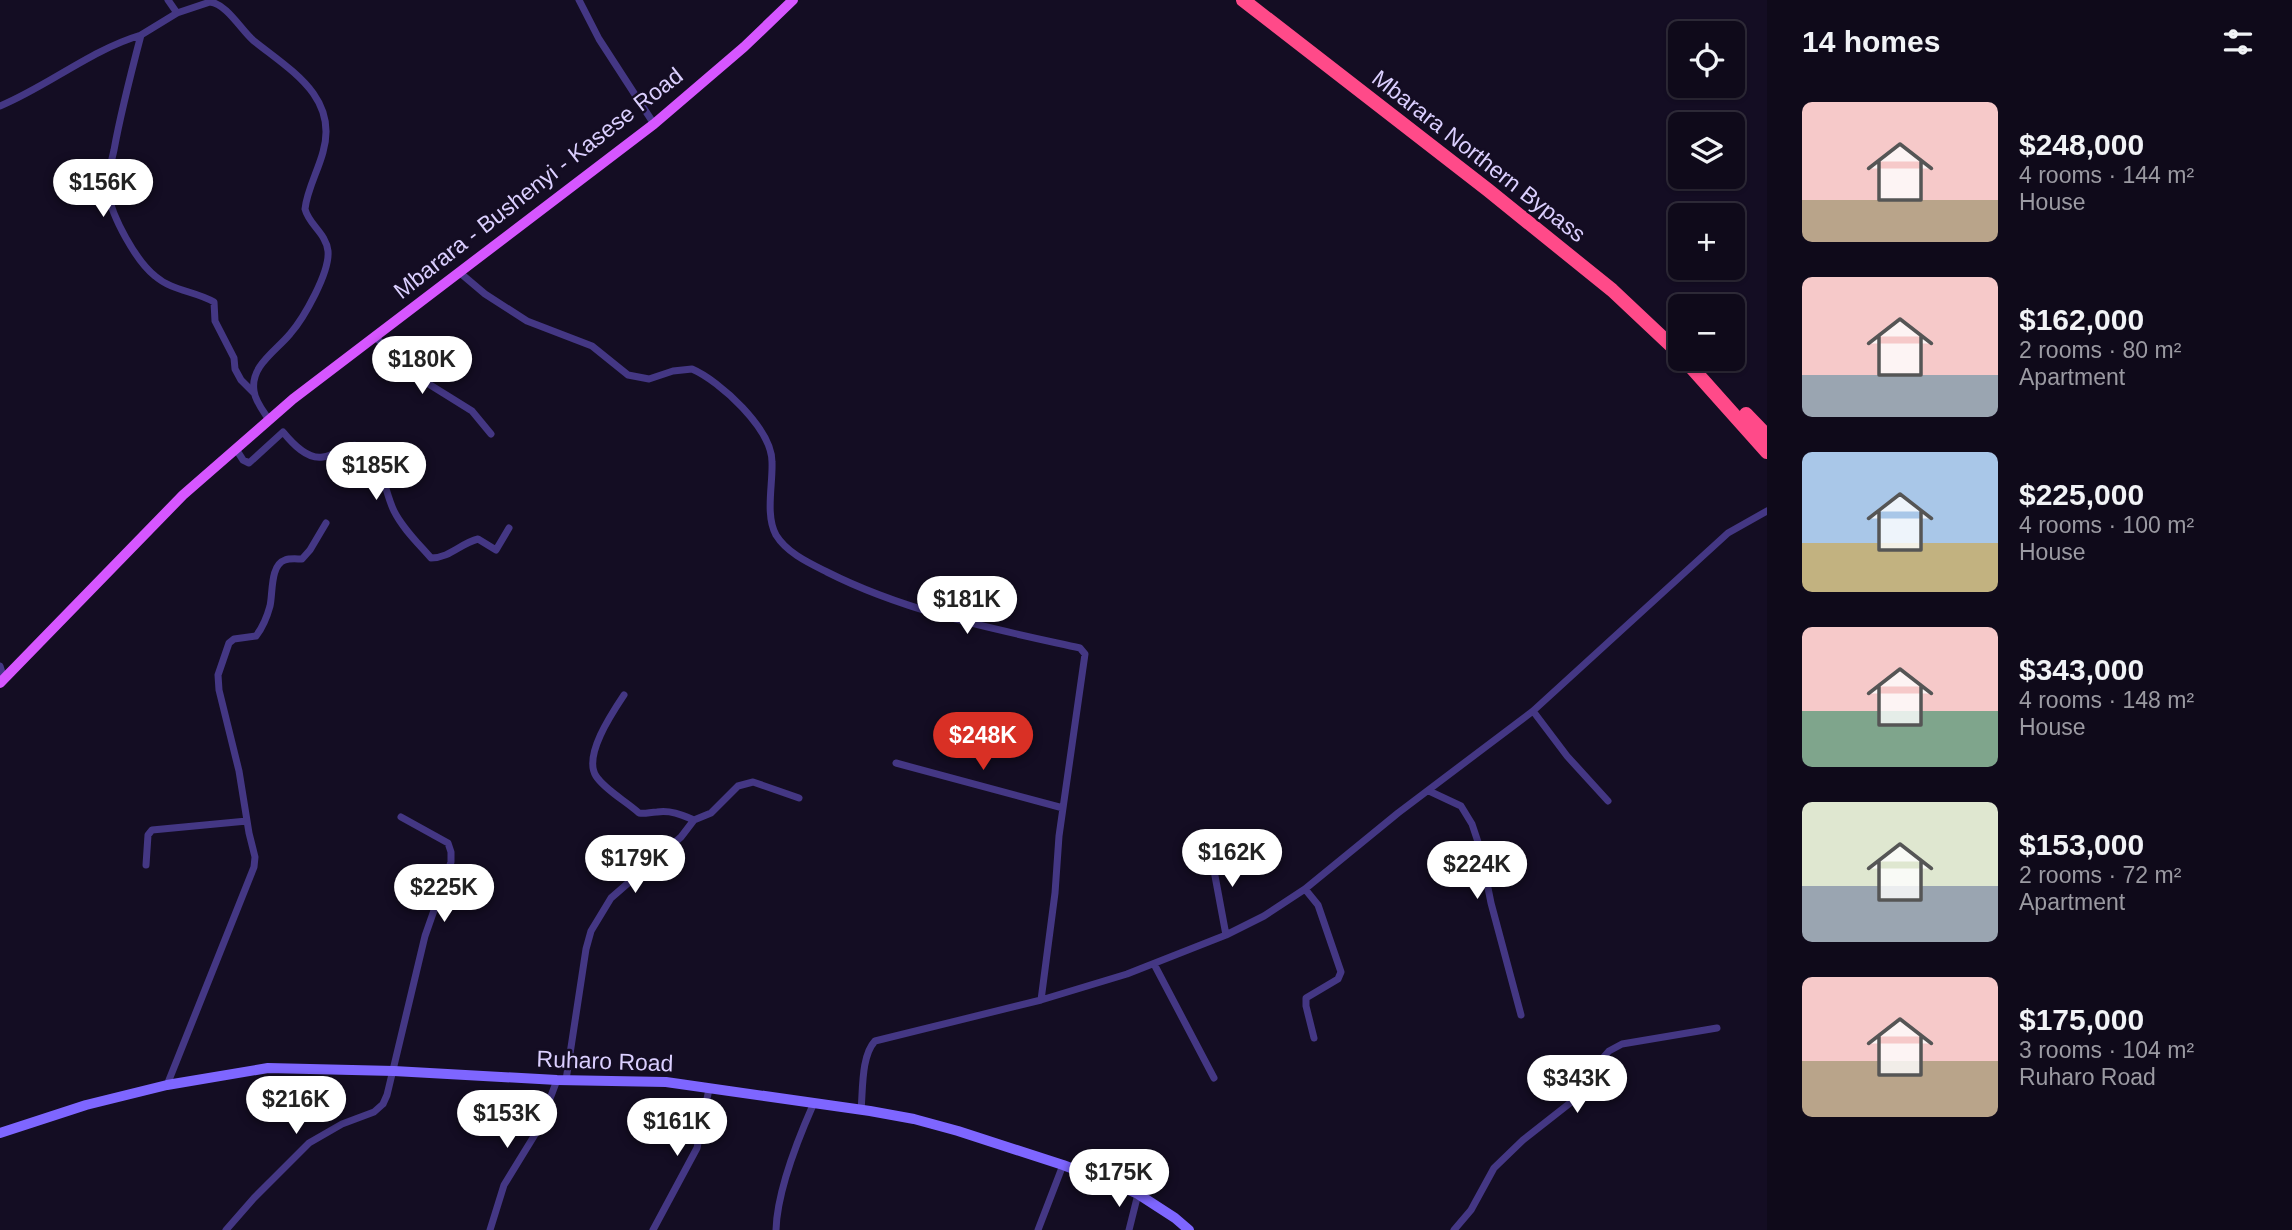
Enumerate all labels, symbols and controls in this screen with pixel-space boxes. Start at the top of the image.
map controls [1668,21,1745,371]
button: locate [1668,21,1745,98]
icon: filters [2219,23,2257,61]
text: 14 homes [1802,25,1940,58]
street label: Mbarara - Bushenyi - Kasese Road [388,62,688,304]
street label: Mbarara Northern Bypass [1367,65,1591,247]
button: layers [1668,112,1745,189]
text: $248,000 [2019,128,2144,161]
icon: home [1858,130,1942,214]
pin: $156K [54,160,152,219]
text: 4 rooms · 144 m² [2019,162,2194,188]
text: $156K [69,169,137,195]
text: House [2019,189,2085,215]
button: + [1668,203,1745,280]
button: − [1668,294,1745,371]
text: $162,000 [2019,303,2144,336]
icon: home [1858,305,1942,389]
pin: $180K [373,336,471,396]
text: 2 rooms · 80 m² [2019,337,2181,363]
text: $180K [388,346,456,372]
text: Apartment [2019,364,2125,390]
pin: $185K [327,442,425,502]
text: $185K [342,452,410,478]
text: $225,000 [2019,478,2144,511]
icon: home [1858,480,1942,564]
text: 4 rooms · 100 m² [2019,512,2194,538]
text: House [2019,539,2085,565]
pin: $181K [918,576,1016,636]
text: $181K [933,586,1001,612]
text: $343,000 [2019,653,2144,686]
icon: home [1858,655,1942,739]
text: 4 rooms · 148 m² [2019,687,2194,713]
pin: $248K [934,712,1032,772]
text: House [2019,714,2085,740]
text: $248K [949,722,1017,748]
text: $153,000 [2019,828,2144,861]
pin: $162K [1183,830,1281,889]
icon: home [1858,830,1942,914]
pin: $179K [586,836,684,895]
text: $162K [1198,839,1266,865]
pin: $224K [1428,842,1526,901]
text: $179K [601,845,669,871]
text: $224K [1443,851,1511,877]
text: 2 rooms · 72 m² [2019,862,2181,888]
pin: $225K [395,864,493,924]
text: $225K [410,874,478,900]
text: Apartment [2019,889,2125,915]
text: $175,000 [2019,1003,2144,1036]
icon: home [1858,1005,1942,1089]
text: 3 rooms · 104 m² [2019,1037,2194,1063]
street label: Ruharo Road [536,1046,674,1076]
pin: $343K [1528,1056,1626,1115]
text: Ruharo Road [2019,1064,2156,1090]
text: $343K [1543,1065,1611,1091]
pin: $216K [247,1076,345,1136]
text: $216K [262,1086,330,1112]
pin: $153K [458,1090,556,1150]
pin: $161K [628,1098,726,1158]
text: $153K [473,1100,541,1126]
text: $161K [643,1108,711,1134]
pin: $175K [1070,1150,1168,1209]
text: $175K [1085,1159,1153,1185]

